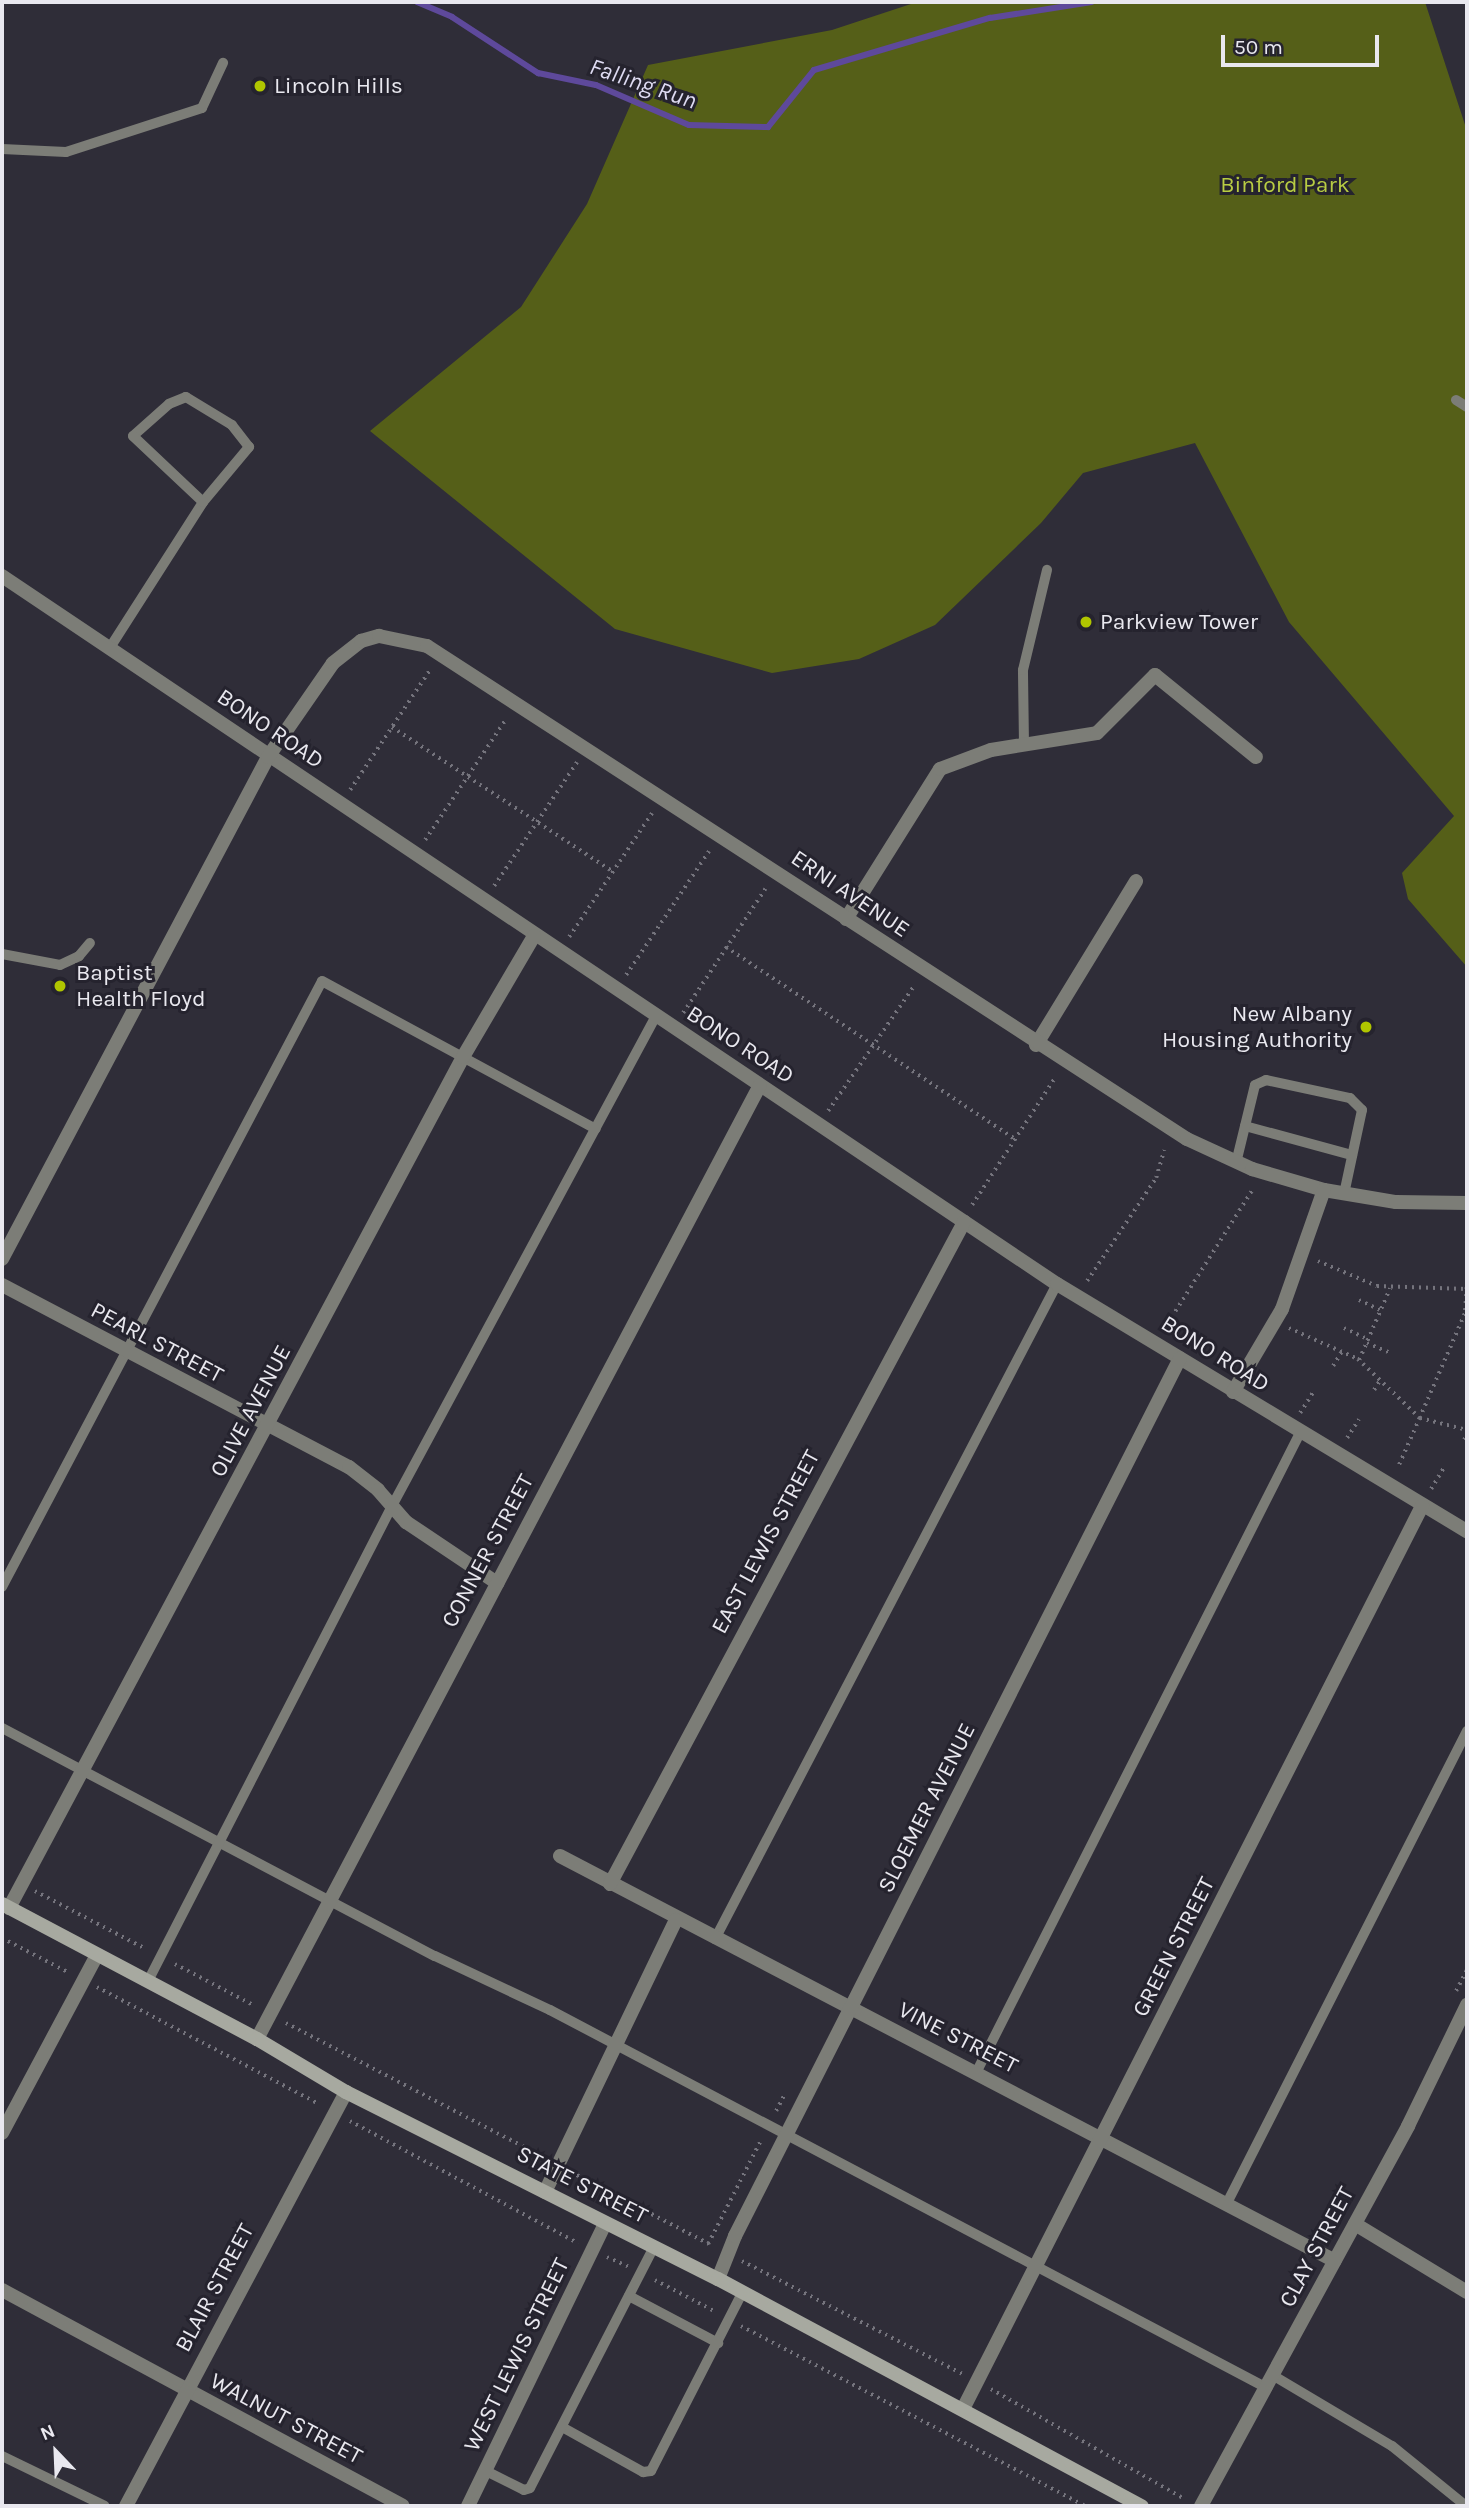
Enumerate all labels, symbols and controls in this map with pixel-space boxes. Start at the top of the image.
scale bar [1224,21,1382,65]
text: 50 m [1234,35,1283,59]
water label: Falling Run [586,52,700,116]
place label: Lincoln Hills [274,72,403,100]
marker: Lincoln Hills [252,78,268,94]
park label: Binford Park [1220,171,1350,199]
place label: Parkview Tower [1100,608,1258,636]
marker: Parkview Tower [1078,614,1094,630]
street label: BONO ROAD [212,683,328,775]
street label: ERNI AVENUE [786,844,914,944]
place label: Baptist Health Floyd [76,959,206,1013]
marker: Baptist Health Floyd [50,976,70,996]
street label: BONO ROAD [681,1000,799,1090]
place label: New Albany Housing Authority [1162,1000,1352,1054]
marker: New Albany Housing Authority [1358,1019,1374,1035]
street label: PEARL STREET [86,1297,228,1389]
street label: BONO ROAD [1156,1310,1274,1398]
street label: OLIVE AVENUE [205,1340,297,1482]
street label: EAST LEWIS STREET [706,1445,826,1639]
street label: CONNER STREET [436,1470,540,1632]
street label: SLOEMER AVENUE [872,1719,982,1897]
street label: GREEN STREET [1127,1873,1221,2021]
street label: VINE STREET [894,1996,1022,2080]
street label: STATE STREET [512,2140,652,2230]
street label: CLAY STREET [1274,2182,1360,2312]
street label: BLAIR STREET [170,2219,260,2357]
street label: WEST LEWIS STREET [458,2254,576,2456]
street label: WALNUT STREET [205,2367,367,2471]
north arrow [21,2417,91,2487]
text: N [37,2420,58,2445]

